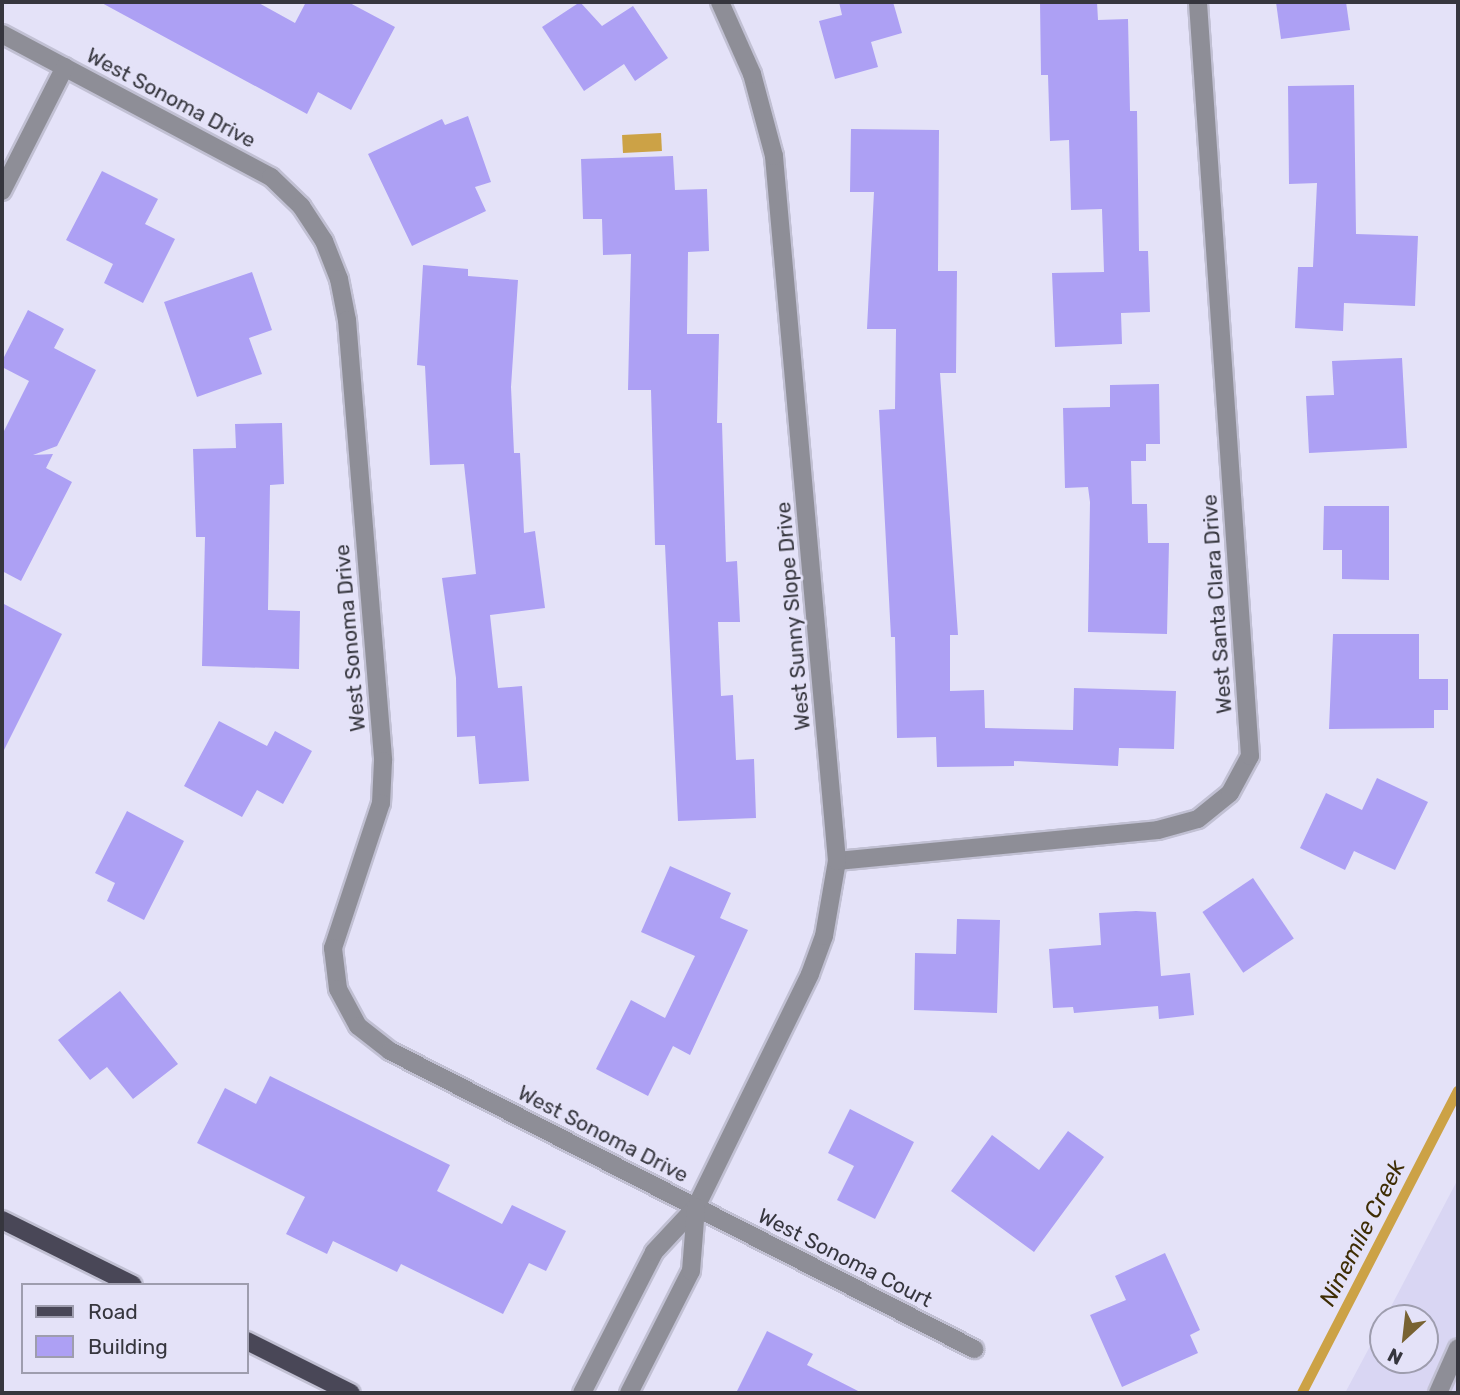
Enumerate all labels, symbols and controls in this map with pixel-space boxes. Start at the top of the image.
street label: West Sonoma Drive [82,43,260,153]
street label: West Santa Clara Drive [1197,493,1237,715]
street label: West Sunny Slope Drive [770,500,816,732]
street label: West Sonoma Drive [329,543,371,733]
street label: West Sonoma Drive [514,1080,692,1188]
water label: Ninemile Creek [1313,1155,1411,1311]
street label: West Sonoma Court [754,1203,936,1313]
legend [21,1283,248,1374]
text: Road [88,1299,138,1324]
north arrow [1369,1304,1439,1374]
text: Building [88,1334,168,1359]
text: N [1384,1343,1406,1370]

